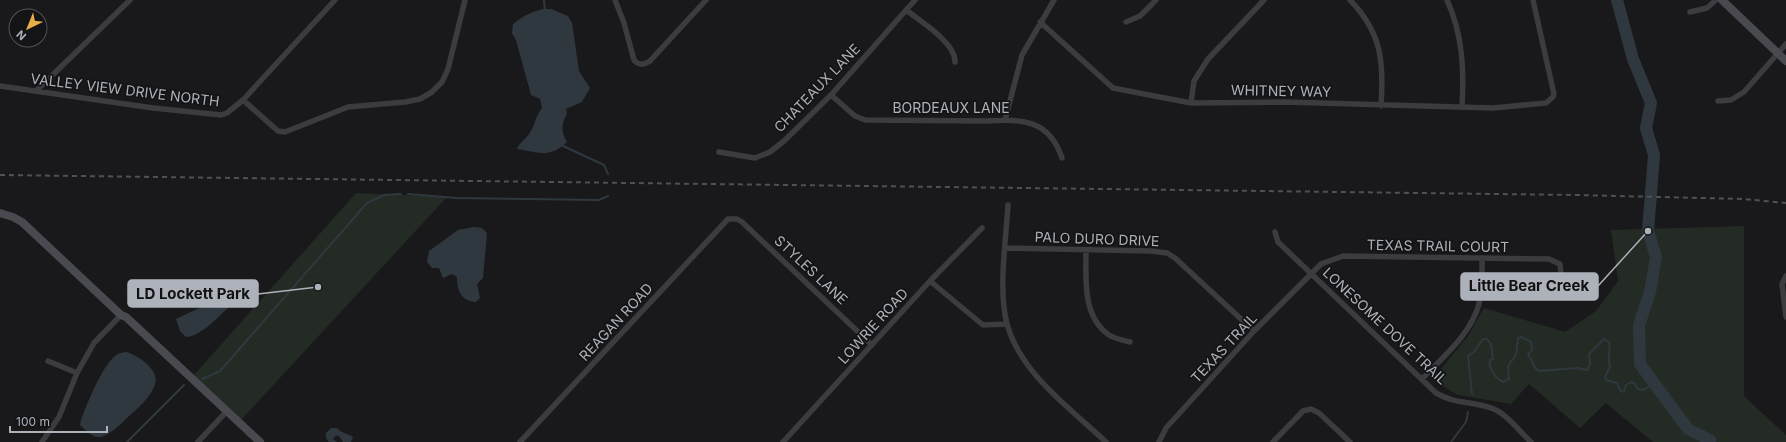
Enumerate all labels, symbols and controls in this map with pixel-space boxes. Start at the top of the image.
north arrow [8,8,48,48]
text: N [13,27,29,43]
street label: CHATEAUX LANE [770,40,863,135]
street label: VALLEY VIEW DRIVE NORTH [30,69,220,110]
street label: WHITNEY WAY [1231,81,1332,100]
street label: BORDEAUX LANE [892,99,1010,116]
street label: PALO DURO DRIVE [1034,228,1160,249]
street label: STYLES LANE [771,232,851,308]
street label: TEXAS TRAIL COURT [1367,236,1509,255]
street label: LONESOME DOVE TRAIL [1320,264,1451,388]
callout: Little Bear Creek [1461,273,1598,300]
text: Little Bear Creek [1469,276,1589,295]
street label: REAGAN ROAD [575,279,656,364]
callout: LD Lockett Park [128,280,258,307]
text: LD Lockett Park [136,284,250,303]
street label: LOWRIE ROAD [834,284,911,367]
street label: TEXAS TRAIL [1187,309,1260,386]
scale bar [10,408,107,434]
text: 100 m [16,414,50,429]

